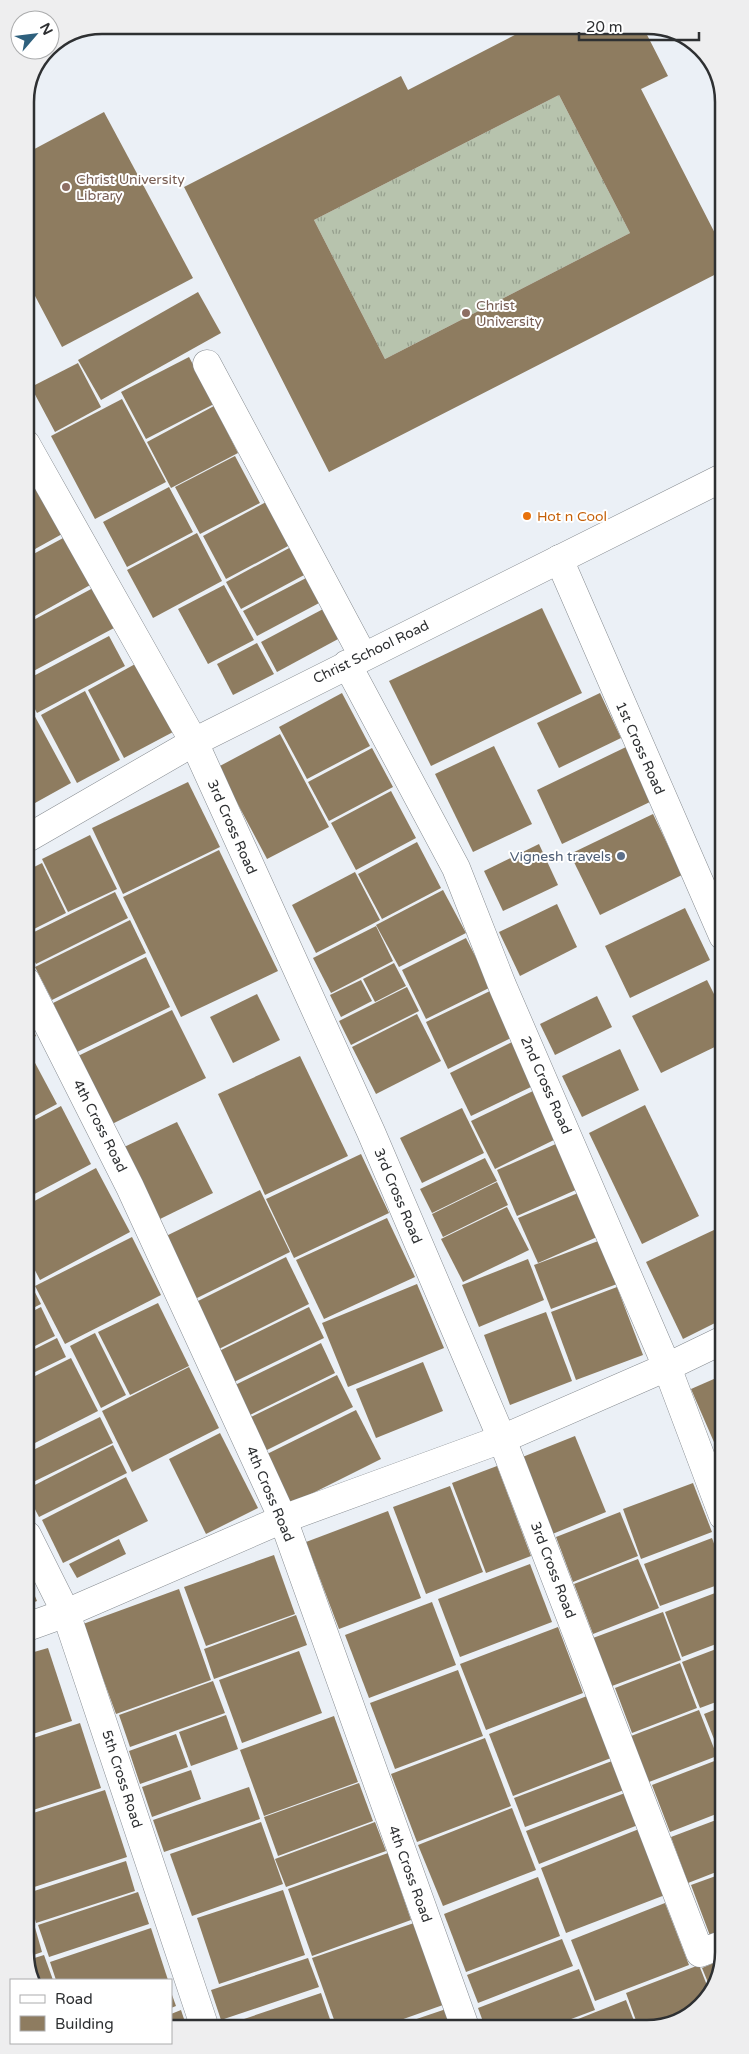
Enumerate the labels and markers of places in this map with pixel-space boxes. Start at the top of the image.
place label: Christ University Library [76,171,185,204]
marker: Christ University Library [60,181,72,193]
place label: Christ University [476,297,542,330]
marker: Christ University [460,307,472,319]
place label: Hot n Cool [537,508,607,525]
marker: Hot n Cool [521,510,533,522]
place label: Vignesh travels [510,848,611,865]
marker: Vignesh travels [615,850,627,862]

